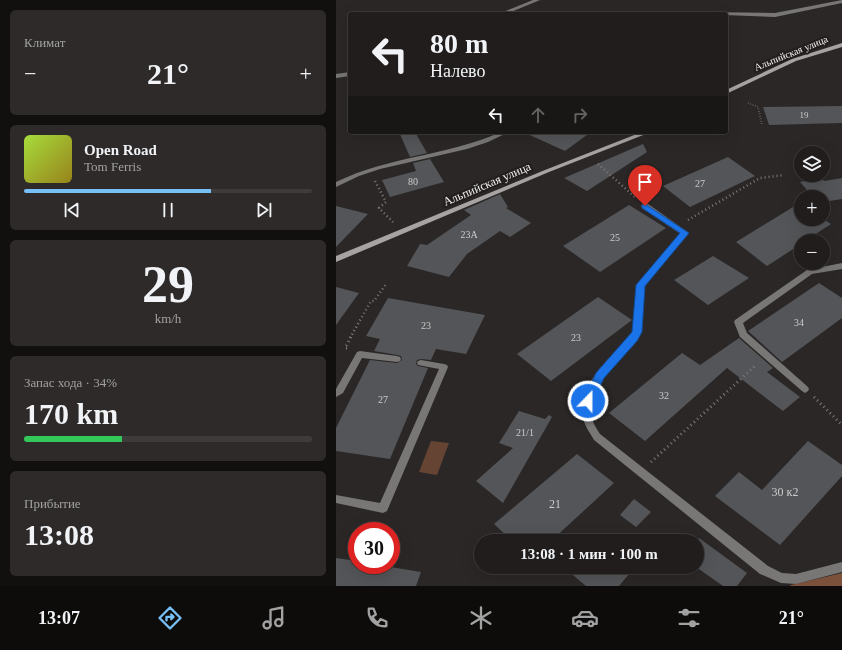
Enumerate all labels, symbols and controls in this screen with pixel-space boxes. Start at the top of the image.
icon: left [364,28,416,80]
text: 80 m [430,28,488,59]
street label: Альпийская улица [753,33,830,73]
text: Климат [24,35,65,50]
text: 21° [147,57,189,90]
text: − [24,61,36,86]
text: + [300,61,312,86]
text: Налево [430,61,486,81]
icon: left [485,104,507,126]
icon: ahead [527,104,549,126]
icon: right [569,104,591,126]
house number: 19 [800,110,809,120]
text: Open Road [84,142,157,158]
map controls [794,146,830,270]
button: layers [794,146,830,182]
text: Tom Ferris [84,159,141,174]
street label: Альпийская улица [441,159,534,209]
pin [628,165,662,206]
icon: arrive [634,171,656,193]
house number: 80 [408,176,418,187]
house number: 27 [695,178,705,189]
button: + [794,190,830,226]
icon: previous [61,199,83,221]
icon: pause [157,199,179,221]
icon: next [253,199,275,221]
house number: 23А [460,229,478,240]
house number: 25 [610,232,620,243]
button: − [794,234,830,270]
text: 29 [142,256,194,313]
text: km/h [155,311,181,326]
house number: 34 [794,317,804,328]
house number: 23 [421,320,431,331]
house number: 23 [571,332,581,343]
text: Запас хода · 34% [24,375,117,390]
position arrow [567,380,609,422]
house number: 32 [659,390,669,401]
house number: 27 [378,394,388,405]
text: 170 km [24,397,118,430]
house number: 21/1 [516,427,534,438]
house number: 30 к2 [772,485,798,499]
text: Прибытие [24,496,81,511]
house number: 21 [549,497,561,511]
text: 13:08 [24,518,94,551]
speed limit sign: 30 [348,522,400,574]
text: 13:08 · 1 мин · 100 m [520,546,658,562]
icon: directions [156,604,184,632]
icon: music [260,604,288,632]
icon: phone [363,604,391,632]
icon: climate [467,604,495,632]
icon: car [571,604,599,632]
icon: filters [675,604,703,632]
text: 13:07 [38,608,80,628]
text: 21° [779,608,804,628]

